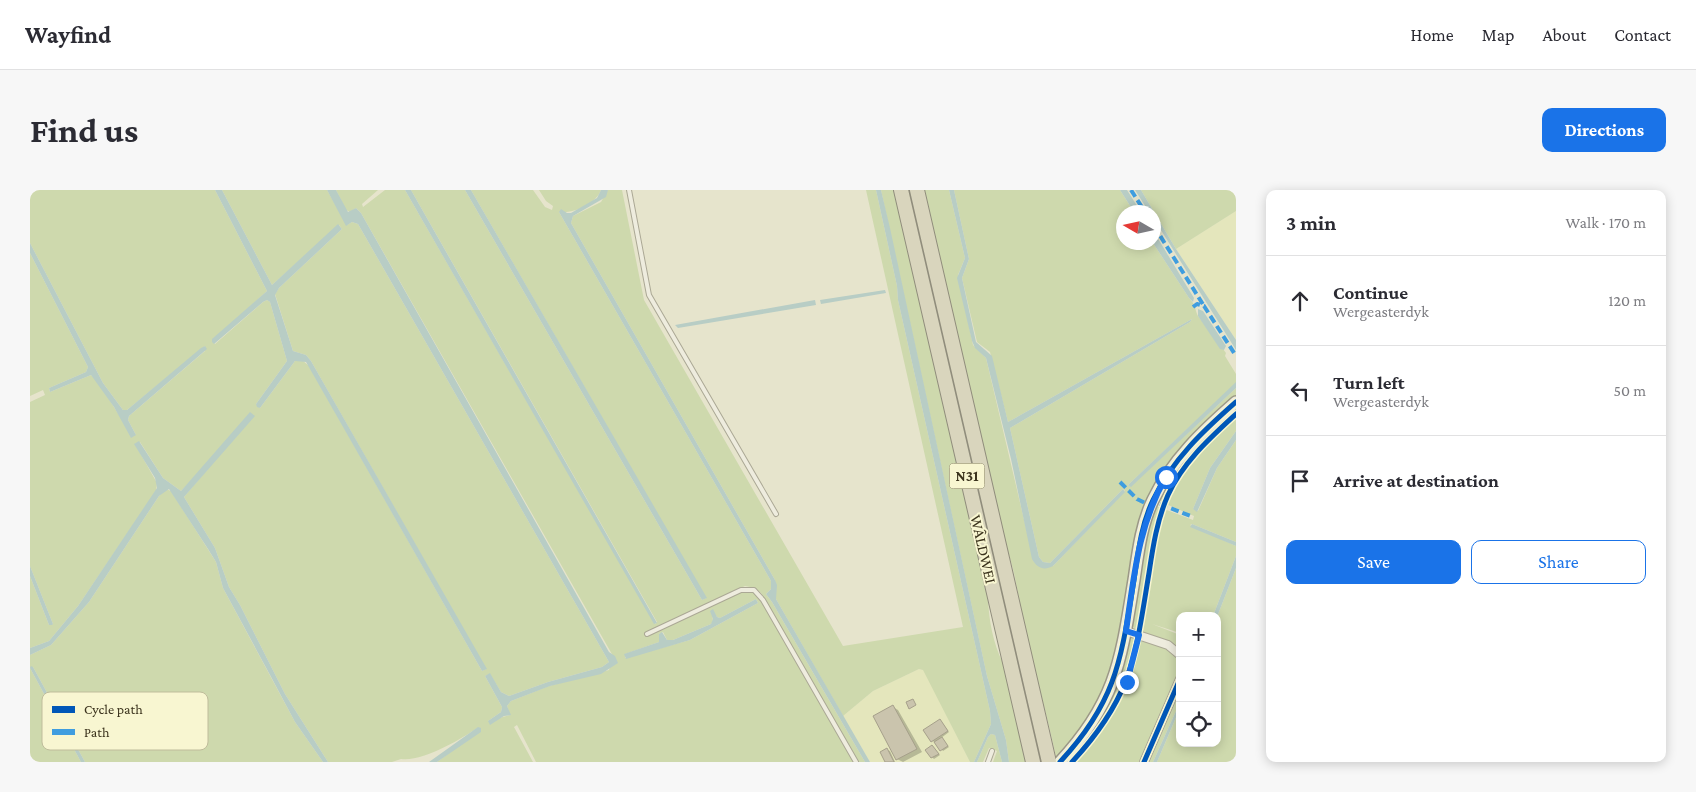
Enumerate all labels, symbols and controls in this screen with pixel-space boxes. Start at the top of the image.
text: Wayfind [25,21,111,48]
text: Home [1411,25,1454,45]
text: Map [1482,25,1514,45]
text: About [1542,25,1586,45]
text: Contact [1614,25,1671,45]
button: Directions [1542,108,1666,152]
text: Find us [30,111,138,150]
north arrow [1116,205,1161,250]
text: 3 min [1286,211,1336,235]
text: Walk · 170 m [1566,214,1646,231]
text: Continue [1333,282,1408,303]
icon: ahead [1286,287,1314,315]
text: 120 m [1608,292,1646,309]
text: Wergeasterdyk [1333,303,1429,320]
text: Turn left [1333,372,1405,393]
icon: left [1286,377,1314,405]
text: 50 m [1614,382,1646,399]
text: Wergeasterdyk [1333,393,1429,410]
road number: N31 [950,464,984,488]
route start [1155,466,1178,489]
icon: arrive [1286,467,1314,495]
text: Arrive at destination [1333,470,1499,491]
street label: WÂLDWEI [967,513,1000,585]
button: Save [1286,540,1461,584]
button: Share [1471,540,1646,584]
map controls [1176,612,1221,747]
button: + [1176,612,1221,657]
button: − [1176,657,1221,702]
route end [1116,671,1139,694]
legend [42,692,208,750]
text: Cycle path [84,701,143,717]
button: locate [1176,702,1221,747]
text: Path [84,724,110,740]

